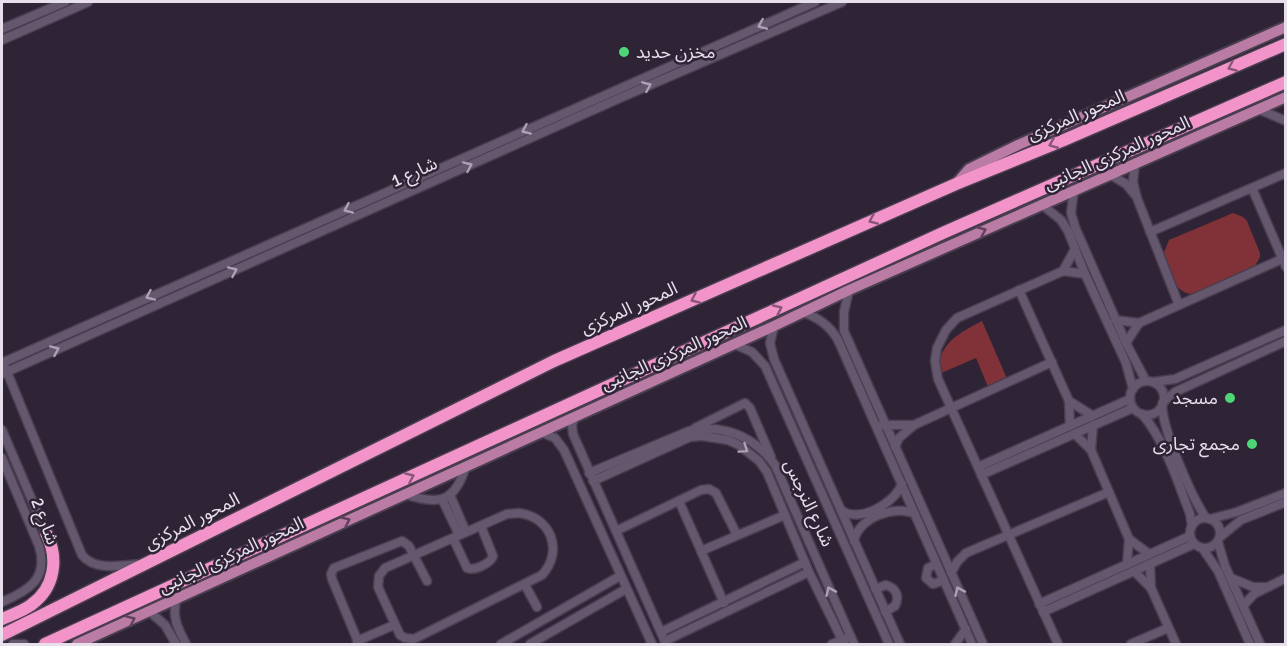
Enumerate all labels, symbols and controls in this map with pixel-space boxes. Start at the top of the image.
one-way arrow [757,18,768,30]
place label: مخزن حديد [636,41,715,63]
marker: مخزن حديد [617,45,631,59]
one-way arrow [1227,60,1238,72]
one-way arrow [640,81,651,93]
street label: المحور المركزى [1024,85,1128,145]
street label: المحور المركزى الجانبى [1040,111,1194,195]
one-way arrow [521,122,532,134]
one-way arrow [1048,137,1059,149]
street label: شارع 1 [387,152,442,195]
one-way arrow [462,161,473,173]
one-way arrow [343,201,354,213]
one-way arrow [869,213,880,225]
one-way arrow [975,226,986,238]
one-way arrow [226,266,237,278]
street label: المحور المركزى [577,277,681,339]
one-way arrow [145,288,156,300]
one-way arrow [690,292,701,304]
one-way arrow [772,305,783,317]
street label: المحور المركزى الجانبى [597,311,751,395]
one-way arrow [49,346,60,358]
place label: مسجد [1172,387,1218,409]
marker: مسجد [1223,391,1237,405]
place label: مجمع تجارى [1153,433,1240,458]
marker: مجمع تجارى [1245,437,1259,451]
one-way arrow [738,442,748,454]
street label: شارع النرجس [776,456,839,552]
one-way arrow [403,472,414,484]
street label: المحور المركزى [141,488,243,554]
street label: شارع 2 [23,494,64,549]
street label: المحور المركزى الجانبى [155,512,307,598]
one-way arrow [339,516,350,528]
one-way arrow [826,586,838,597]
one-way arrow [954,586,966,597]
one-way arrow [124,616,135,628]

